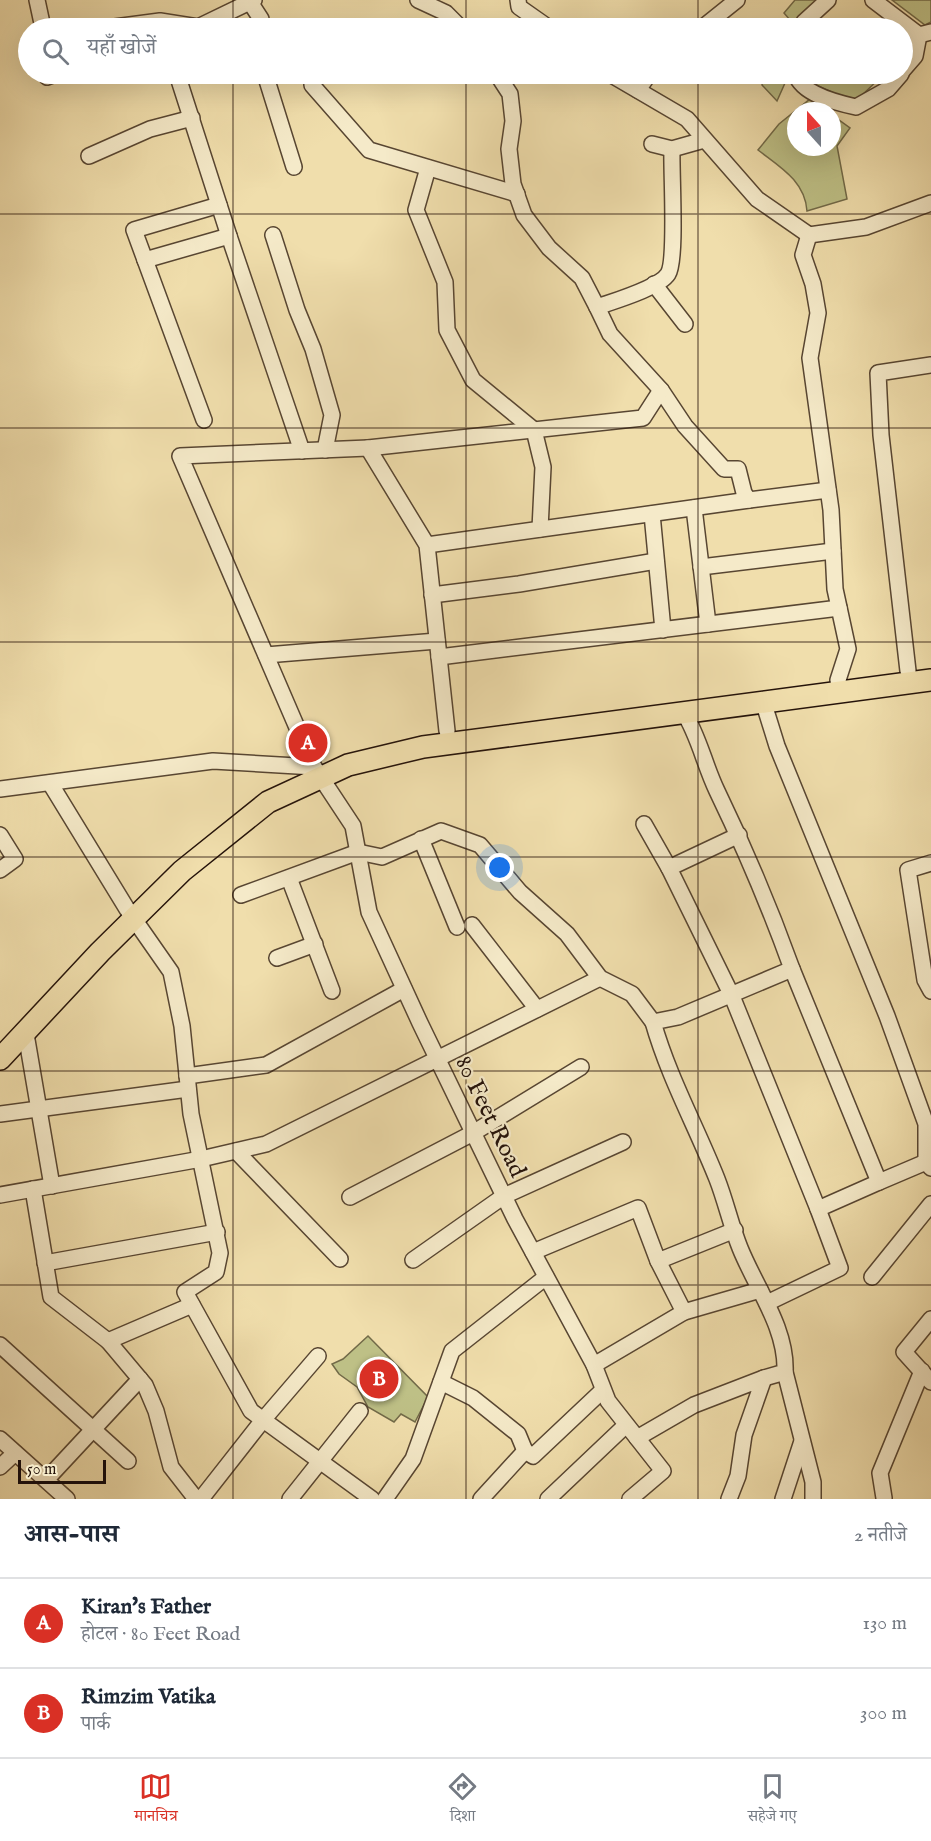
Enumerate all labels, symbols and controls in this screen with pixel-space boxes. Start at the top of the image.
search box [18,18,913,84]
text: यहाँ खोजें [87,34,156,62]
icon: search [39,35,72,68]
north arrow [787,102,841,156]
pin: A [288,720,328,766]
your location [485,853,514,882]
street label: 80 Feet Road [447,1051,533,1183]
pin: B [360,1356,398,1402]
scale bar [18,1457,106,1484]
text: 50 m [27,1460,56,1480]
text: आस-पास [24,1518,119,1551]
text: 2 नतीजे [854,1523,907,1548]
text: Kiran's Father [81,1593,211,1621]
text: A [37,1611,50,1636]
text: 130 m [862,1611,907,1636]
text: होटल · 80 Feet Road [81,1622,240,1647]
text: Rimzim Vatika [81,1683,216,1711]
text: B [37,1701,50,1726]
text: 300 m [860,1701,907,1726]
text: पार्क [81,1712,110,1737]
tab: मानचित्र [134,1770,178,1831]
tab: दिशा [446,1770,479,1831]
tab: सहेजे गए [748,1770,797,1831]

